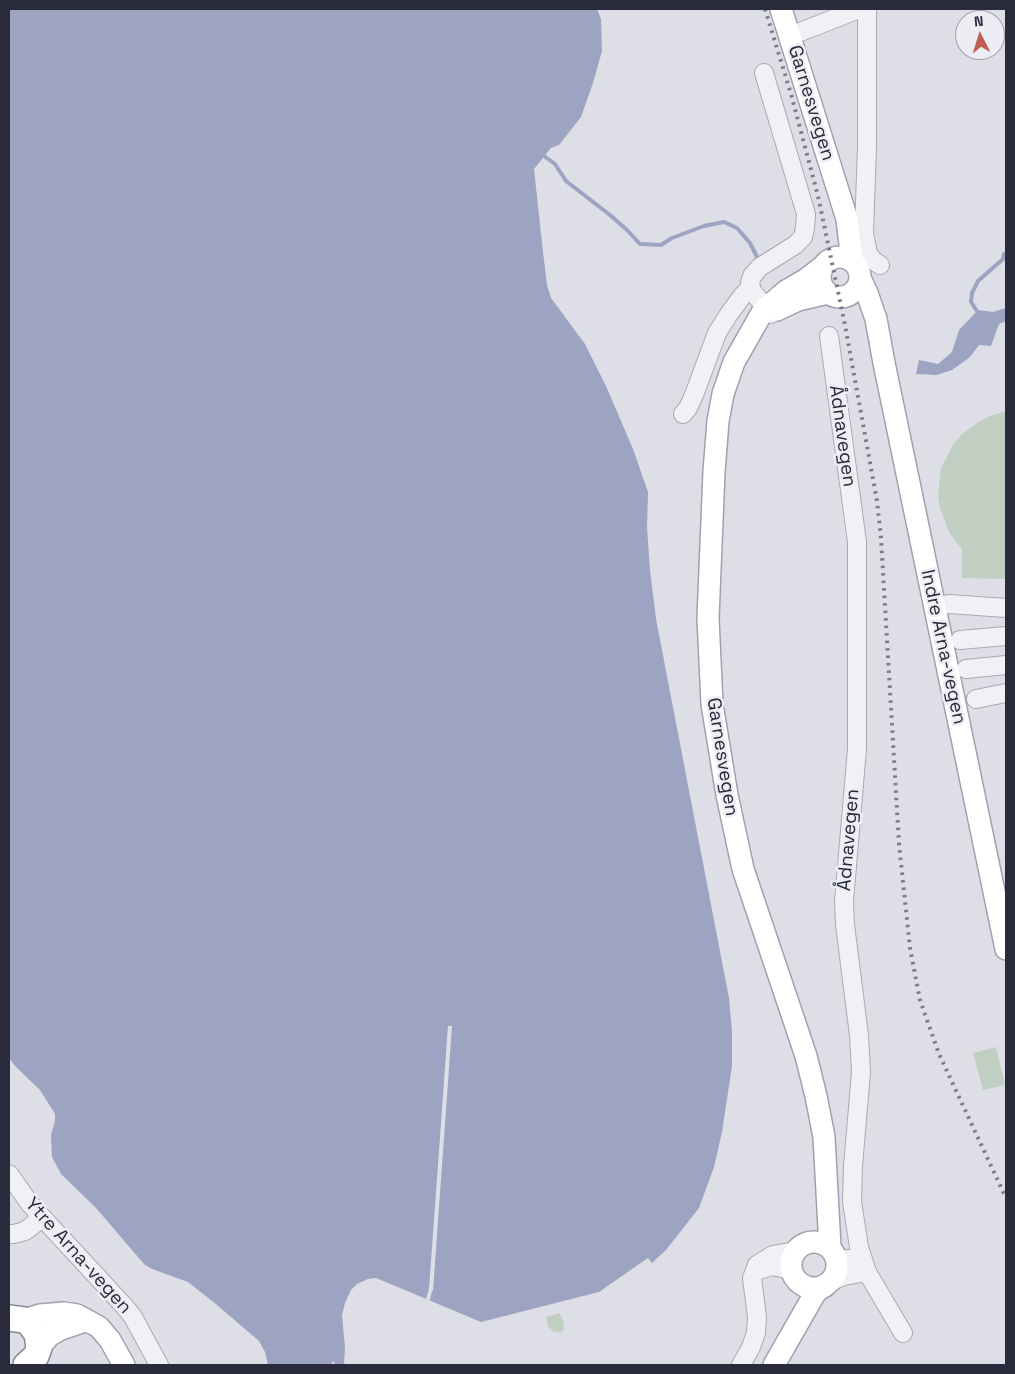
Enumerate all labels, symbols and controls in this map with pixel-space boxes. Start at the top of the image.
north arrow [955,10,1005,60]
text: N [973,12,984,30]
street label: Garnesvegen [783,43,839,163]
street label: Ådnavegen [824,384,860,488]
street label: Indre Arna-vegen [915,568,971,726]
street label: Garnesvegen [701,696,743,818]
street label: Ådnavegen [833,788,865,892]
street label: Ytre Arna-vegen [20,1193,136,1319]

